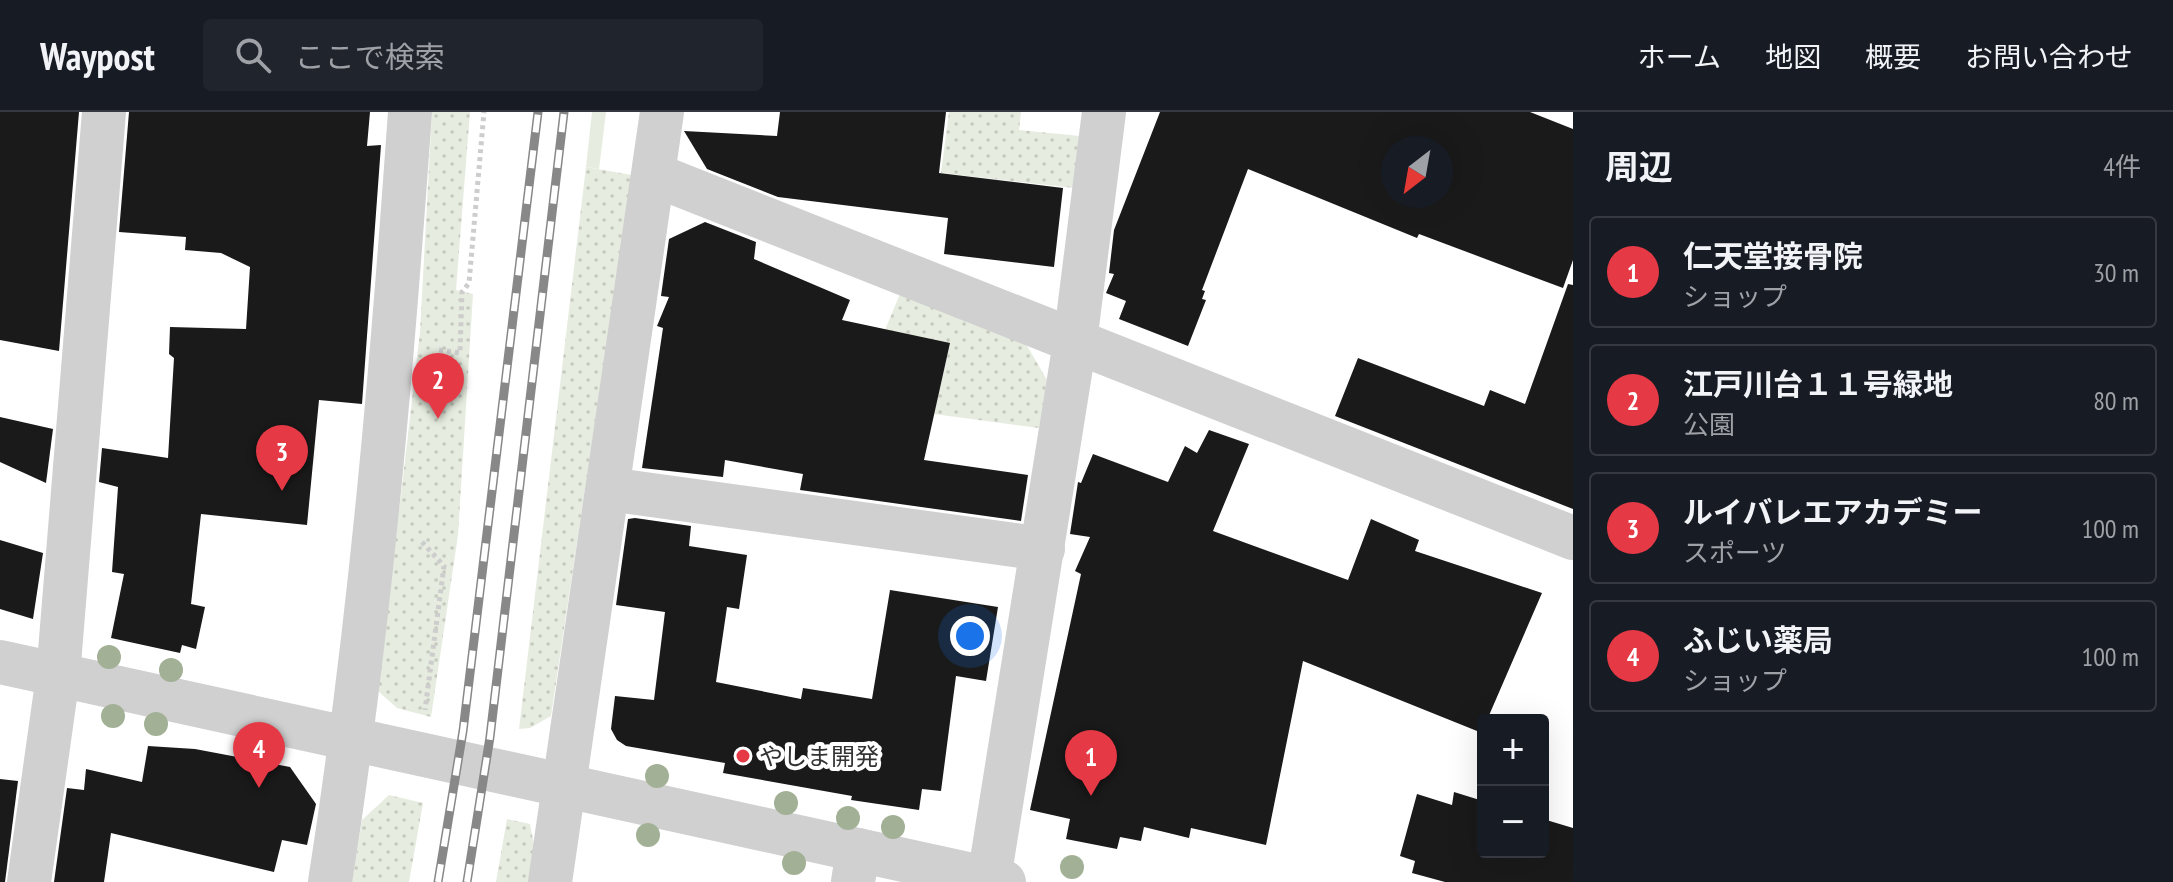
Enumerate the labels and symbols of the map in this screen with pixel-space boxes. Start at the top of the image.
north arrow [1381,136,1453,208]
pin: 2 [412,353,464,419]
pin: 3 [256,425,308,491]
your location [950,616,990,656]
pin: 4 [233,722,285,788]
pin: 1 [1065,730,1117,796]
place label: やしま開発 [759,741,879,772]
marker: やしま開発 [734,747,752,765]

